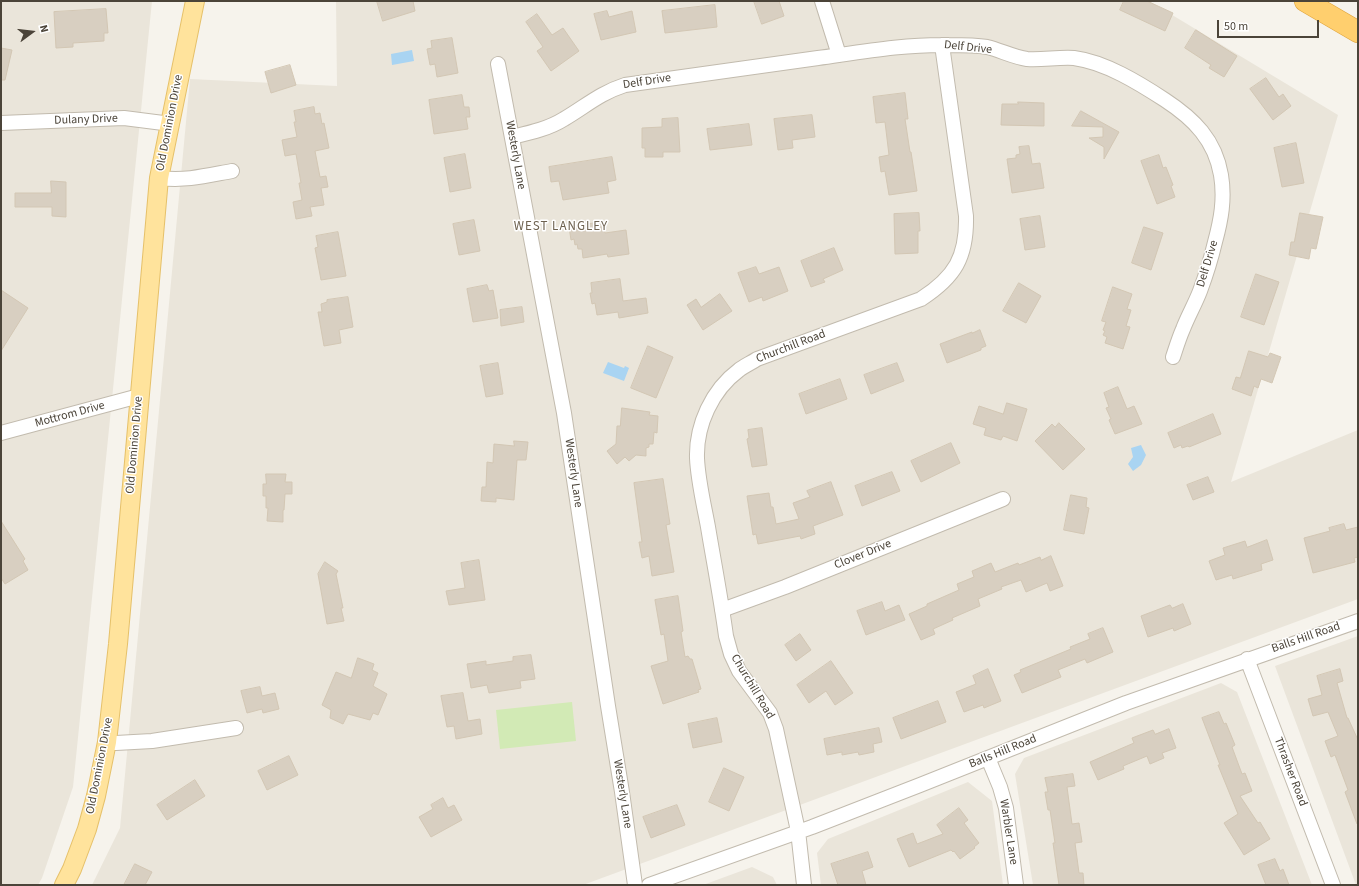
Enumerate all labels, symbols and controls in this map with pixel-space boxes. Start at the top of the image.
north arrow [12,12,52,52]
scale bar [1219,12,1321,38]
text: 50 m [1224,18,1248,35]
text: N [36,23,52,34]
street label: Delf Drive [943,38,993,58]
street label: Delf Drive [622,71,672,93]
street label: Old Dominion Drive [154,74,186,172]
street label: Dulany Drive [54,112,118,128]
street label: Westerly Lane [502,119,528,191]
district label: WEST LANGLEY [514,219,608,235]
street label: Delf Drive [1194,239,1222,289]
street label: Churchill Road [754,327,828,367]
street label: Old Dominion Drive [124,396,146,494]
street label: Mottrom Drive [33,399,107,431]
street label: Westerly Lane [561,438,585,508]
street label: Clover Drive [832,537,894,573]
street label: Balls Hill Road [1270,620,1342,656]
street label: Churchill Road [727,652,777,722]
street label: Old Dominion Drive [84,717,116,815]
street label: Balls Hill Road [967,732,1039,772]
street label: Thrasher Road [1270,735,1310,809]
street label: Westerly Lane [609,758,635,830]
street label: Warbler Lane [996,798,1020,866]

